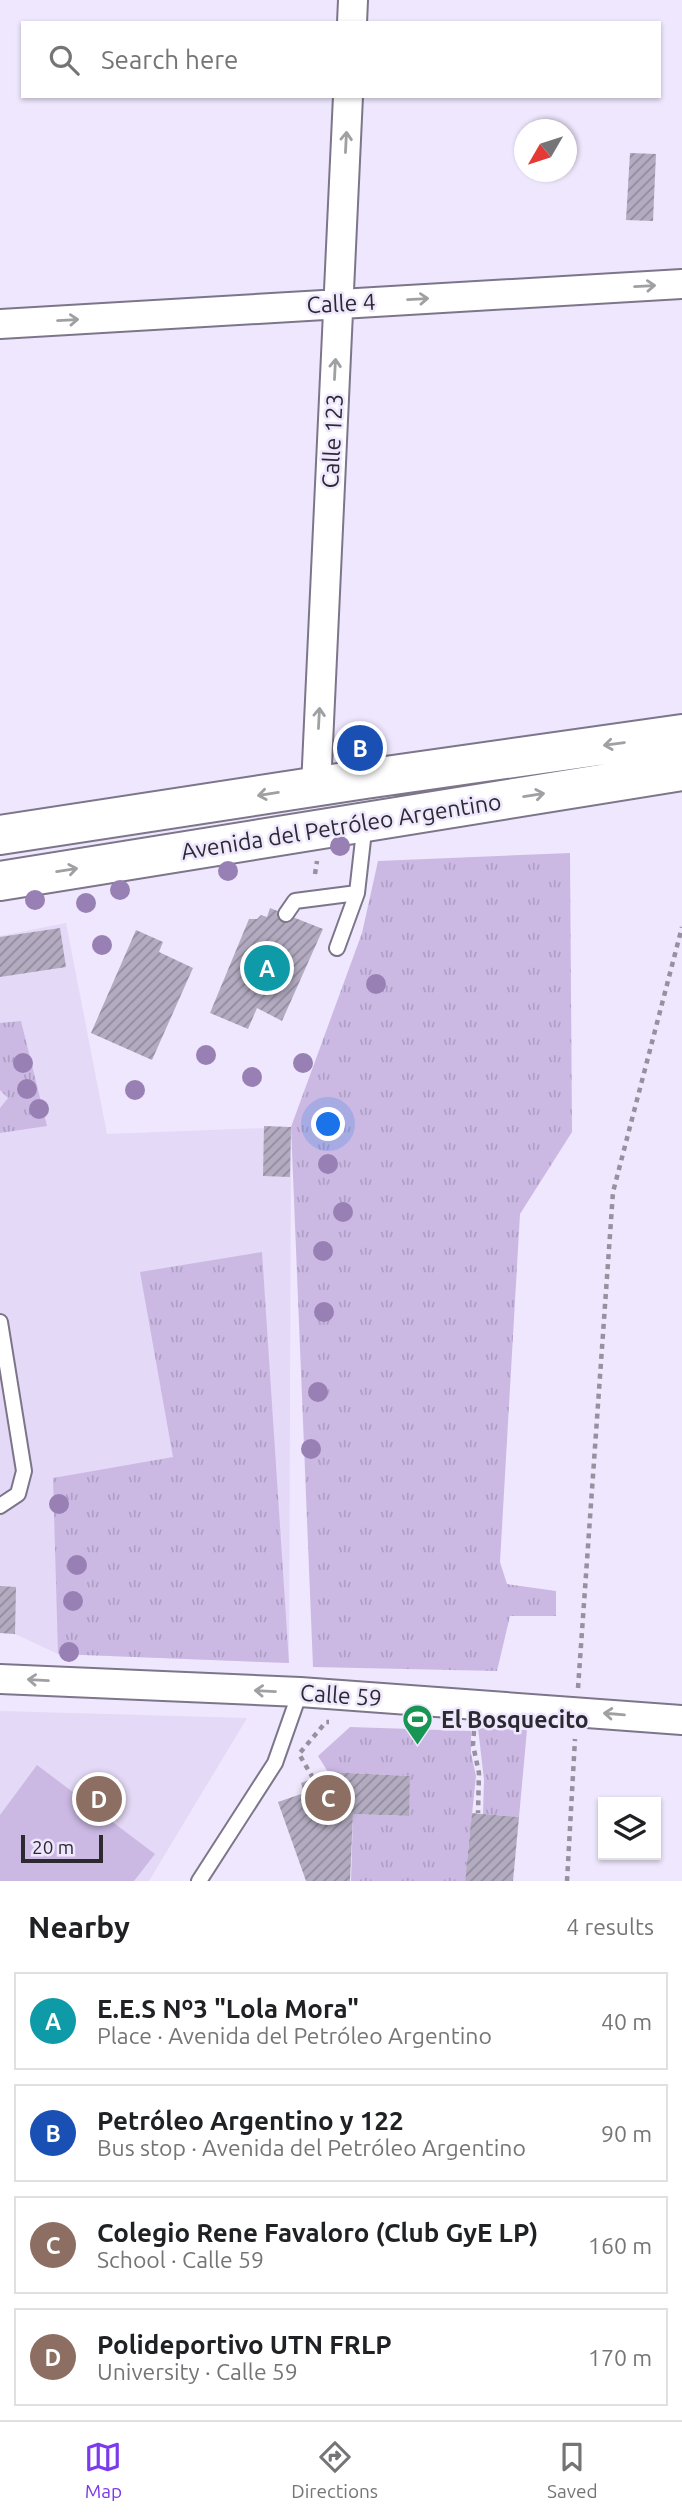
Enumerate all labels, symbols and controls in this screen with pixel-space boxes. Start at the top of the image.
search box [21,21,661,98]
icon: search [45,41,83,79]
text: Search here [101,45,238,74]
north arrow [514,119,577,182]
one-way arrow [339,130,352,153]
one-way arrow [633,280,656,293]
street label: Calle 4 [306,289,376,317]
one-way arrow [406,292,428,305]
one-way arrow [56,313,79,326]
one-way arrow [328,358,341,381]
street label: Calle 123 [317,393,347,489]
one-way arrow [313,707,326,730]
pin: B [337,722,383,774]
one-way arrow [604,737,626,750]
street label: Avenida del Petróleo Argentino [179,788,503,864]
one-way arrow [257,788,280,801]
one-way arrow [522,788,545,801]
one-way arrow [55,863,78,876]
pin: A [244,942,290,994]
your location [311,1107,345,1141]
one-way arrow [26,1674,49,1687]
street label: Calle 59 [299,1680,383,1710]
one-way arrow [254,1684,277,1697]
sports icon: El Bosquecito [401,1702,435,1746]
place label: El Bosquecito [441,1707,589,1732]
one-way arrow [603,1707,626,1720]
pin: C [305,1772,351,1824]
pin: D [76,1773,122,1825]
map controls [598,1797,661,1860]
button: layers [598,1797,661,1860]
scale bar [21,1832,103,1864]
text: 20 m [32,1836,74,1858]
text: Nearby [28,1910,130,1944]
text: 4 results [566,1914,654,1939]
text: E.E.S Nº3 "Lola Mora" [97,1994,359,2023]
text: A [45,2009,61,2034]
text: 40 m [601,2009,652,2034]
text: Place · Avenida del Petróleo Argentino [97,2023,492,2048]
text: Petróleo Argentino y 122 [97,2106,404,2135]
text: B [45,2121,61,2146]
text: 90 m [601,2121,652,2146]
text: Bus stop · Avenida del Petróleo Argentino [97,2135,526,2160]
text: Colegio Rene Favaloro (Club GyE LP) [97,2218,538,2247]
text: C [46,2233,60,2258]
text: 160 m [588,2233,652,2258]
text: School · Calle 59 [97,2247,264,2272]
text: Polideportivo UTN FRLP [97,2330,392,2359]
text: D [45,2345,61,2370]
text: 170 m [588,2345,652,2370]
text: University · Calle 59 [97,2359,298,2384]
tab: Map [84,2438,122,2502]
tab: Directions [291,2438,378,2502]
tab: Saved [547,2438,598,2502]

